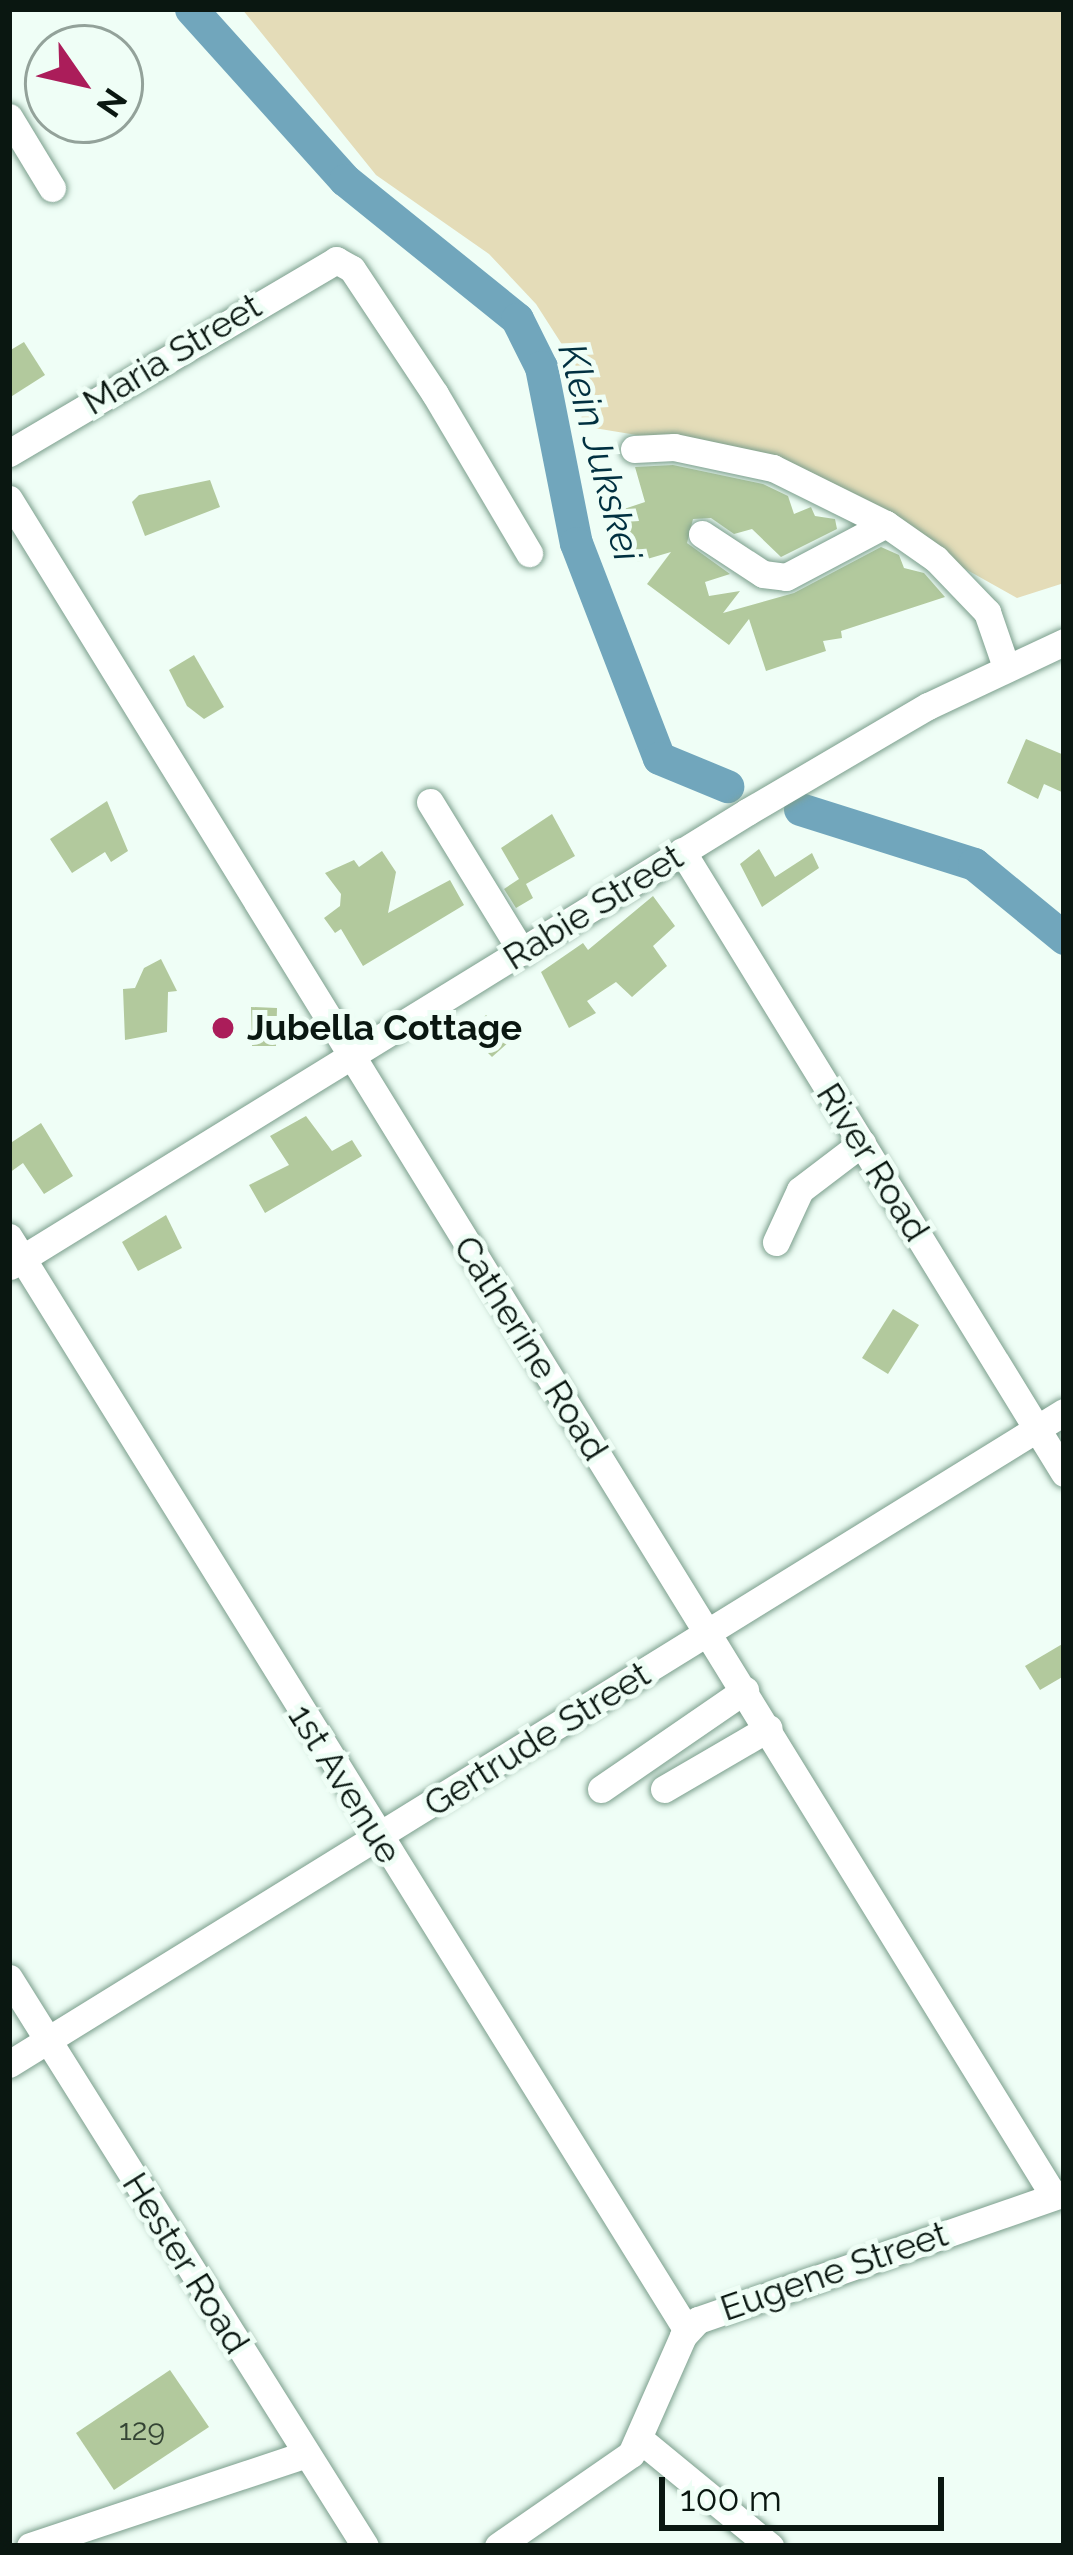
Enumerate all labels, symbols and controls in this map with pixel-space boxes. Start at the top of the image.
north arrow [24,24,144,144]
text: N [89,81,135,124]
street label: Maria Street [75,284,269,424]
water label: Klein Jukskei [548,338,652,566]
street label: Rabie Street [495,835,691,979]
place label: Jubella Cottage [247,1006,522,1050]
marker: Jubella Cottage [210,1015,236,1041]
street label: River Road [807,1075,939,1249]
street label: Catherine Road [445,1228,617,1468]
street label: Gertrude Street [416,1652,658,1826]
street label: 1st Avenue [279,1696,411,1872]
street label: Hester Road [113,2164,259,2362]
street label: Eugene Street [715,2212,953,2330]
house number: 129 [119,2412,165,2448]
scale bar [665,2453,950,2527]
text: 100 m [680,2477,782,2519]

